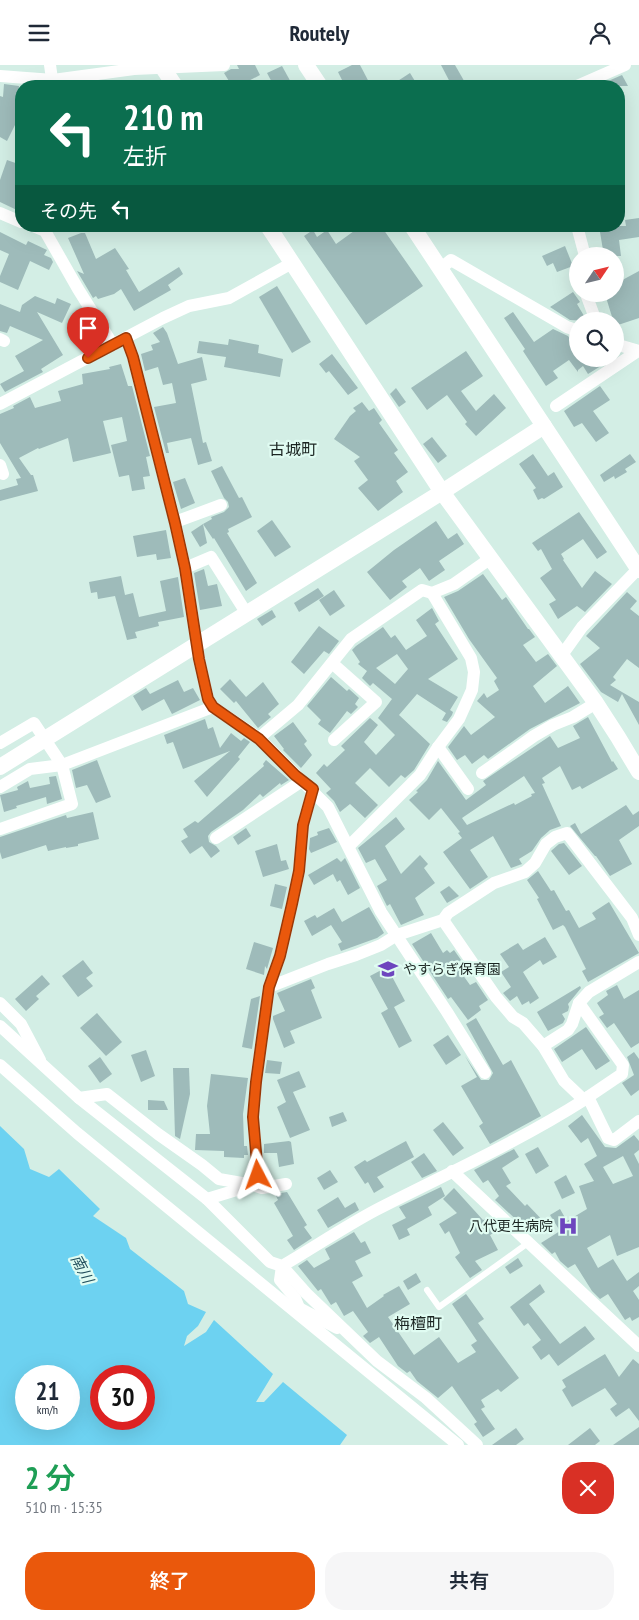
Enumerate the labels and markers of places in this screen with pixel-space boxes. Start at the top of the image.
pin [67,307,109,358]
school or university icon: やすらぎ保育園 [377,958,399,980]
place label: やすらぎ保育園 [403,960,501,978]
hospital icon: 八代更生病院 [557,1215,579,1237]
place label: 八代更生病院 [469,1217,553,1235]

